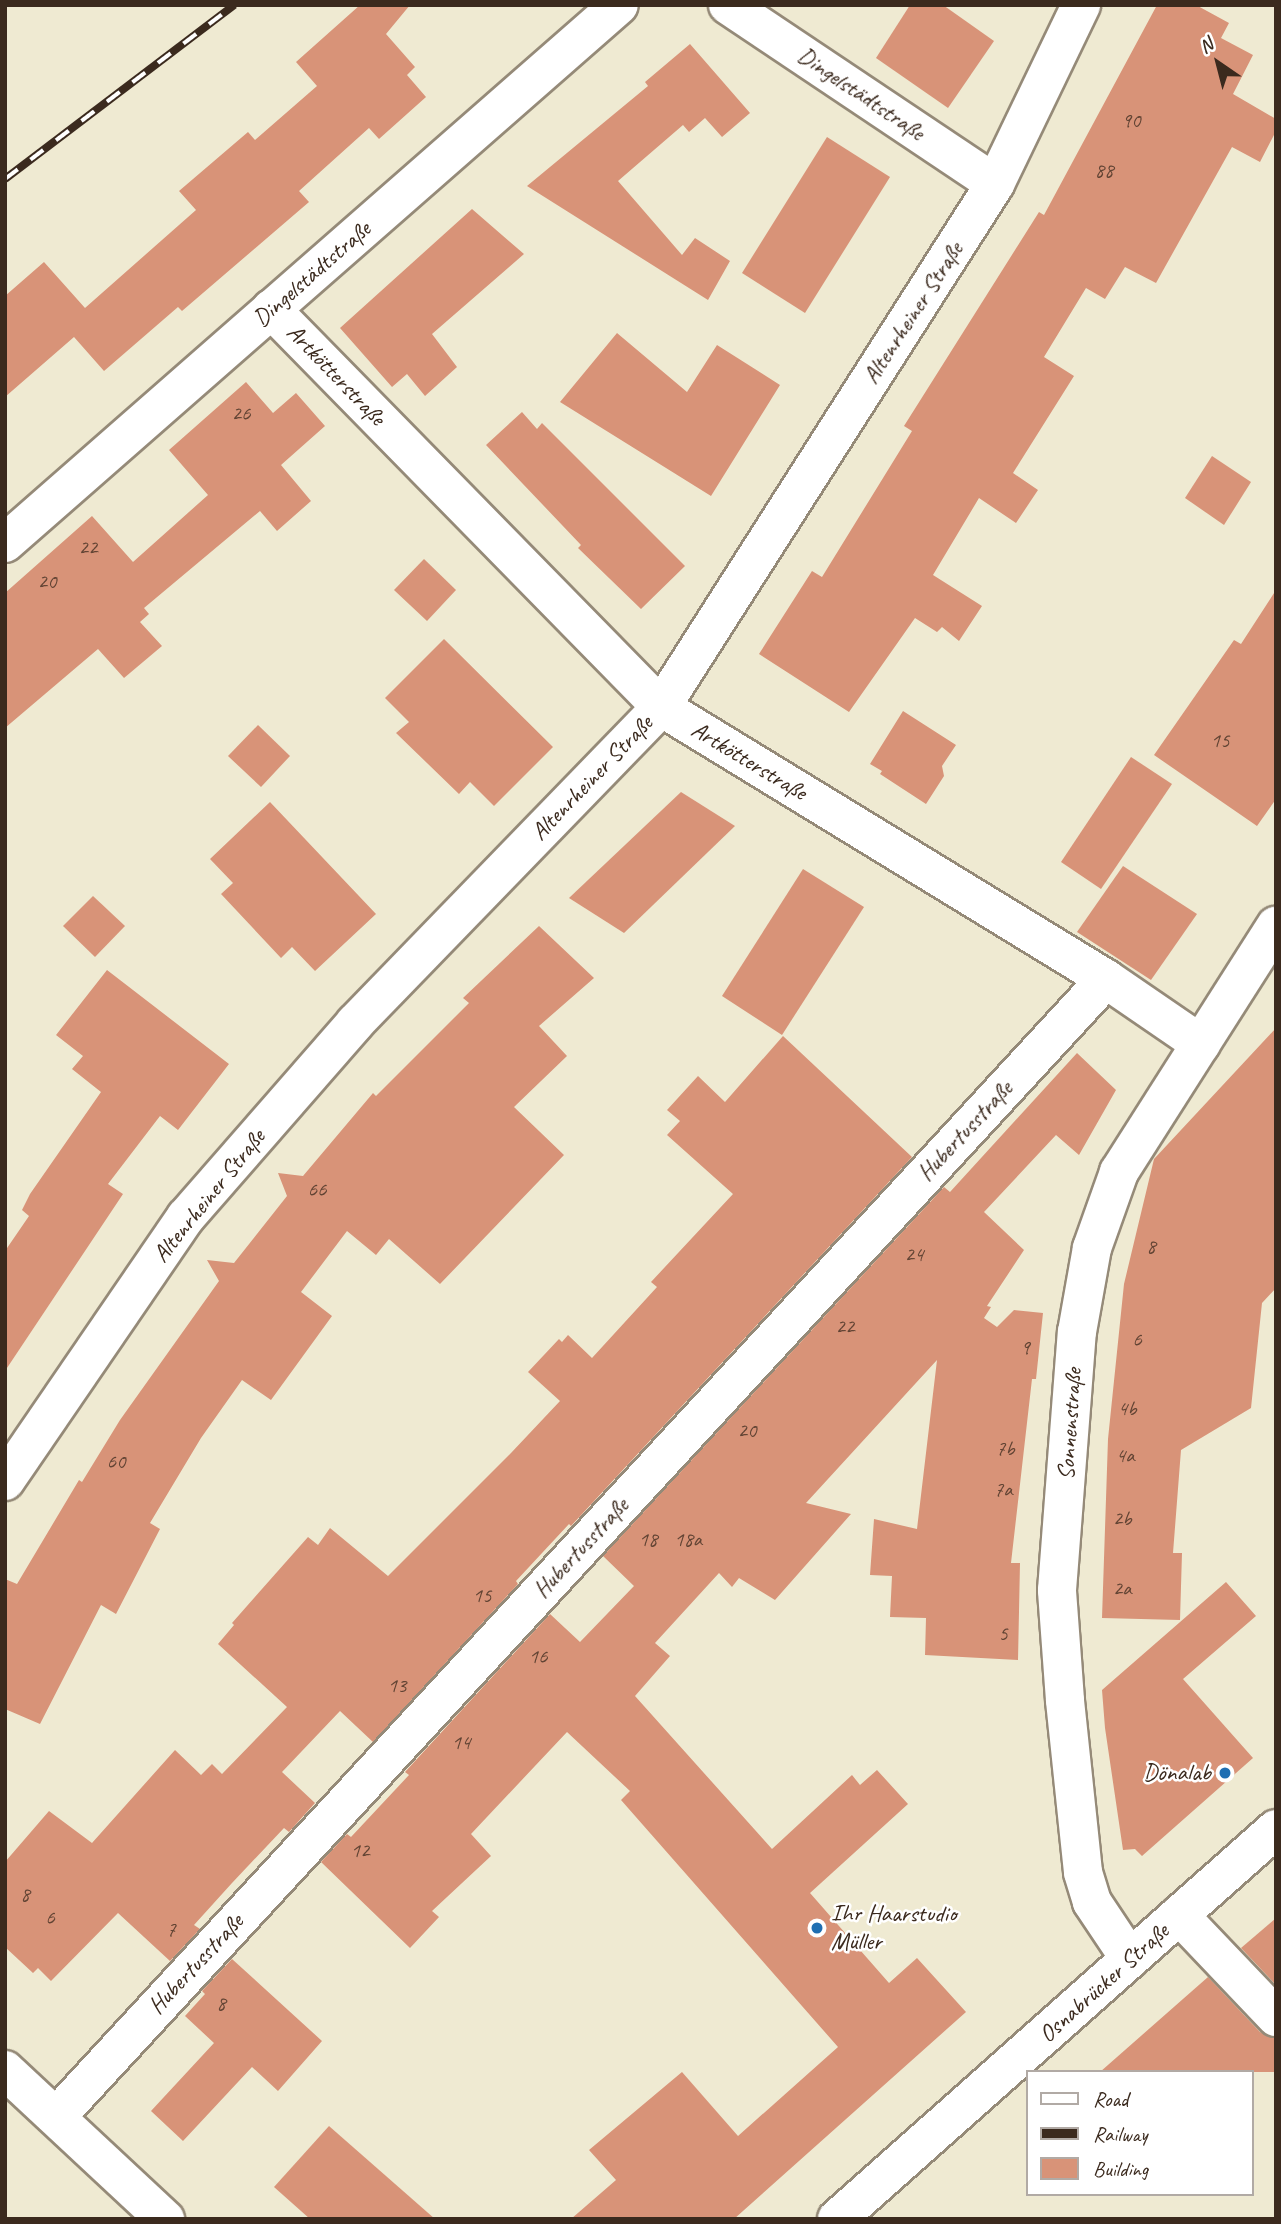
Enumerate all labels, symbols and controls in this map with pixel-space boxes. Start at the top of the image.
north arrow [1183,28,1253,98]
text: N [1194,33,1218,59]
street label: Dingelstädtstraße [792,41,930,147]
house number: 90 [1122,107,1140,133]
house number: 88 [1095,157,1113,183]
street label: Dingelstädtstraße [247,215,377,333]
street label: Altenrheiner Straße [856,236,970,390]
street label: Artkötterstraße [281,318,391,432]
house number: 26 [232,400,250,426]
house number: 22 [79,534,97,560]
house number: 20 [38,568,56,594]
street label: Altenrheiner Straße [525,709,659,847]
street label: Artkötterstraße [686,715,812,807]
house number: 15 [1211,727,1229,753]
street label: Hubertusstraße [911,1075,1019,1187]
street label: Altenrheiner Straße [146,1123,272,1269]
house number: 66 [308,1176,326,1202]
house number: 8 [1146,1233,1156,1259]
house number: 24 [905,1241,923,1267]
house number: 22 [836,1313,854,1339]
house number: 6 [1132,1326,1142,1352]
house number: 9 [1020,1334,1030,1360]
street label: Sonnenstraße [1052,1367,1088,1481]
house number: 4b [1118,1395,1136,1421]
house number: 20 [738,1417,756,1443]
house number: 7b [996,1435,1014,1461]
house number: 4a [1116,1442,1134,1468]
house number: 60 [107,1448,125,1474]
house number: 7a [994,1476,1012,1502]
street label: Hubertusstraße [527,1492,635,1604]
house number: 2b [1113,1505,1131,1531]
house number: 18 [639,1526,657,1552]
house number: 18a [674,1526,702,1552]
house number: 2a [1113,1575,1131,1601]
house number: 15 [473,1582,491,1608]
house number: 5 [998,1620,1008,1646]
house number: 16 [529,1643,547,1669]
house number: 13 [388,1672,406,1698]
house number: 14 [452,1729,470,1755]
place label: Dönalab [1143,1759,1211,1787]
marker: Dönalab [1217,1765,1233,1781]
house number: 12 [351,1837,369,1863]
house number: 8 [20,1881,30,1907]
place label: Ihr Haarstudio Müller [831,1900,957,1956]
house number: 6 [45,1904,55,1930]
street label: Hubertusstraße [142,1908,250,2020]
house number: 7 [166,1916,176,1942]
street label: Osnabrücker Straße [1033,1917,1175,2049]
marker: Ihr Haarstudio Müller [809,1920,825,1936]
house number: 8 [216,1990,226,2016]
legend [1026,2070,1253,2196]
text: Road [1093,2086,1128,2112]
text: Railway [1093,2121,1147,2147]
text: Building [1093,2156,1148,2182]

